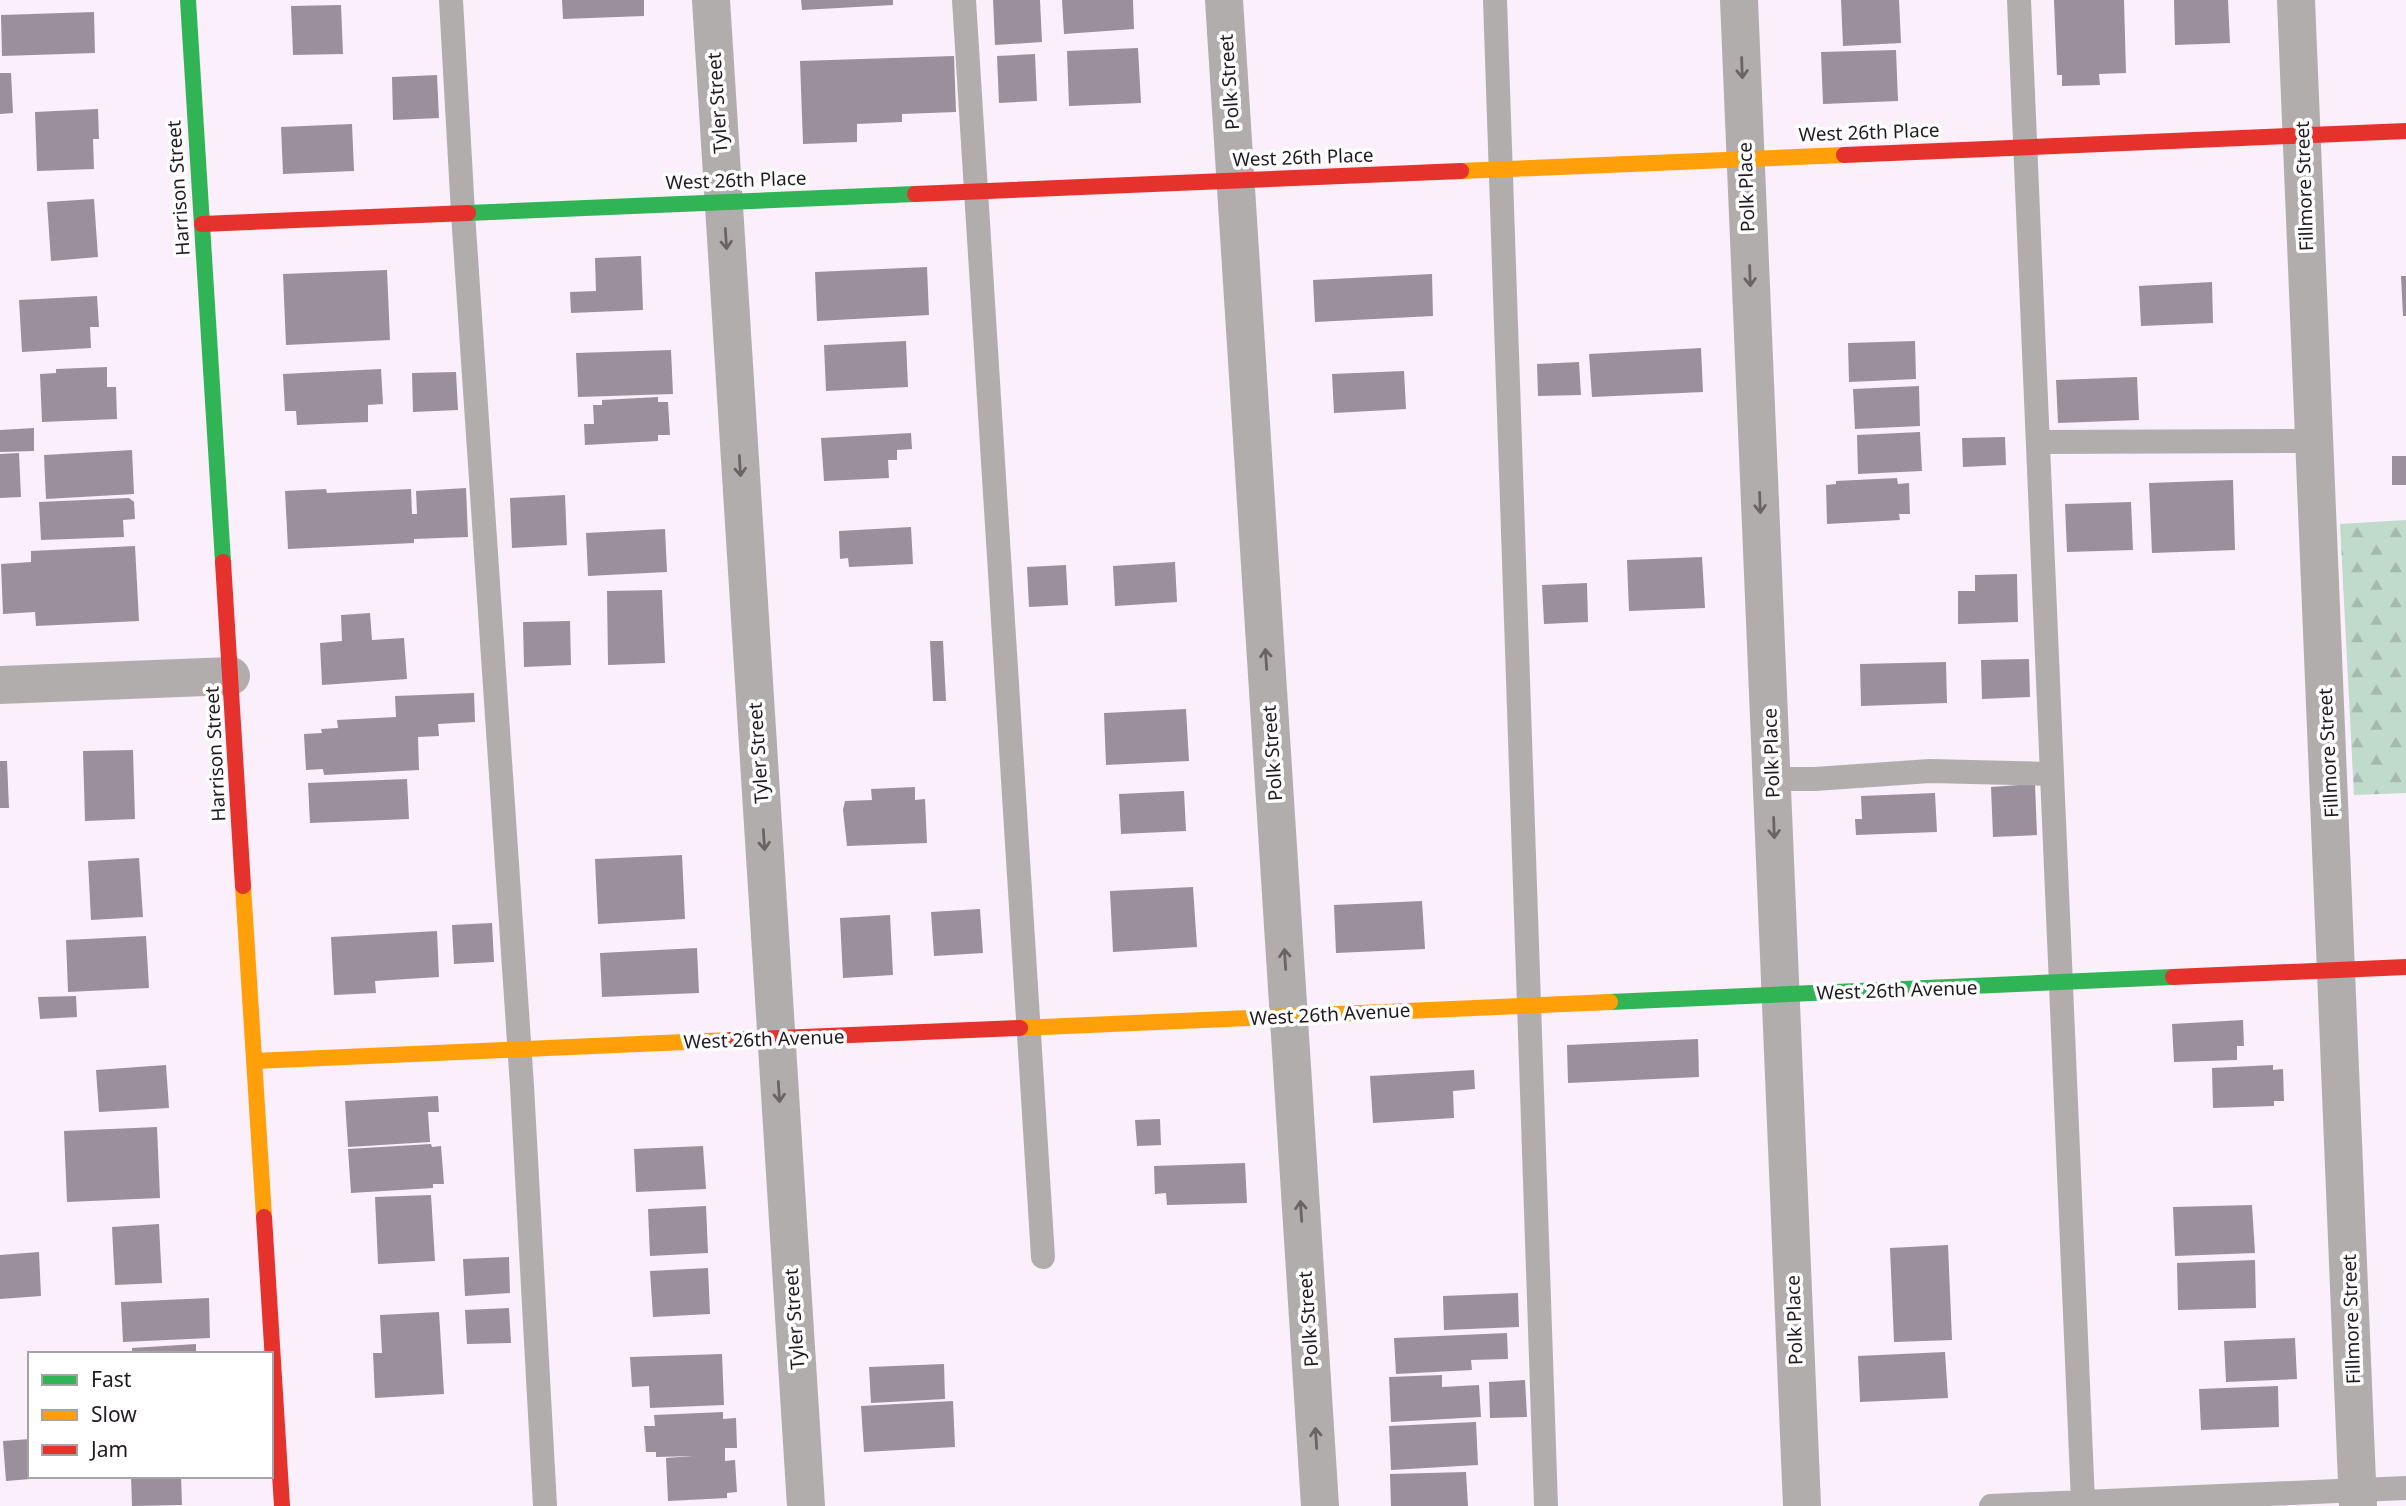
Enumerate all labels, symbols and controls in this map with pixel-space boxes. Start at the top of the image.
street label: Polk Street [1213,33,1245,131]
street label: Tyler Street [700,51,734,154]
one-way arrow [1735,56,1748,79]
street label: West 26th Place [1798,117,1940,147]
street label: Harrison Street [160,119,196,257]
street label: Fillmore Street [2289,120,2319,251]
street label: West 26th Place [1232,142,1374,172]
street label: Polk Place [1731,142,1761,232]
street label: West 26th Place [665,165,807,195]
one-way arrow [719,228,732,251]
one-way arrow [1744,264,1757,287]
one-way arrow [734,455,747,477]
one-way arrow [1753,491,1766,514]
one-way arrow [1259,648,1272,671]
street label: Harrison Street [198,685,232,822]
street label: Fillmore Street [2312,687,2344,819]
street label: Tyler Street [741,701,775,804]
street label: Polk Street [1256,704,1288,802]
street label: Polk Place [1756,708,1786,798]
one-way arrow [1767,816,1780,839]
one-way arrow [758,828,771,851]
one-way arrow [1278,949,1291,971]
street label: West 26th Avenue [1816,974,1978,1006]
street label: West 26th Avenue [1249,997,1411,1031]
street label: West 26th Avenue [683,1023,845,1055]
one-way arrow [773,1080,786,1103]
one-way arrow [1294,1200,1307,1223]
street label: Fillmore Street [2336,1253,2366,1384]
street label: Tyler Street [777,1267,811,1370]
street label: Polk Street [1292,1270,1324,1368]
street label: Polk Place [1779,1275,1809,1365]
legend [28,1352,273,1478]
text: Fast [91,1365,132,1393]
text: Slow [91,1400,137,1428]
one-way arrow [1309,1427,1322,1450]
text: Jam [89,1435,128,1463]

